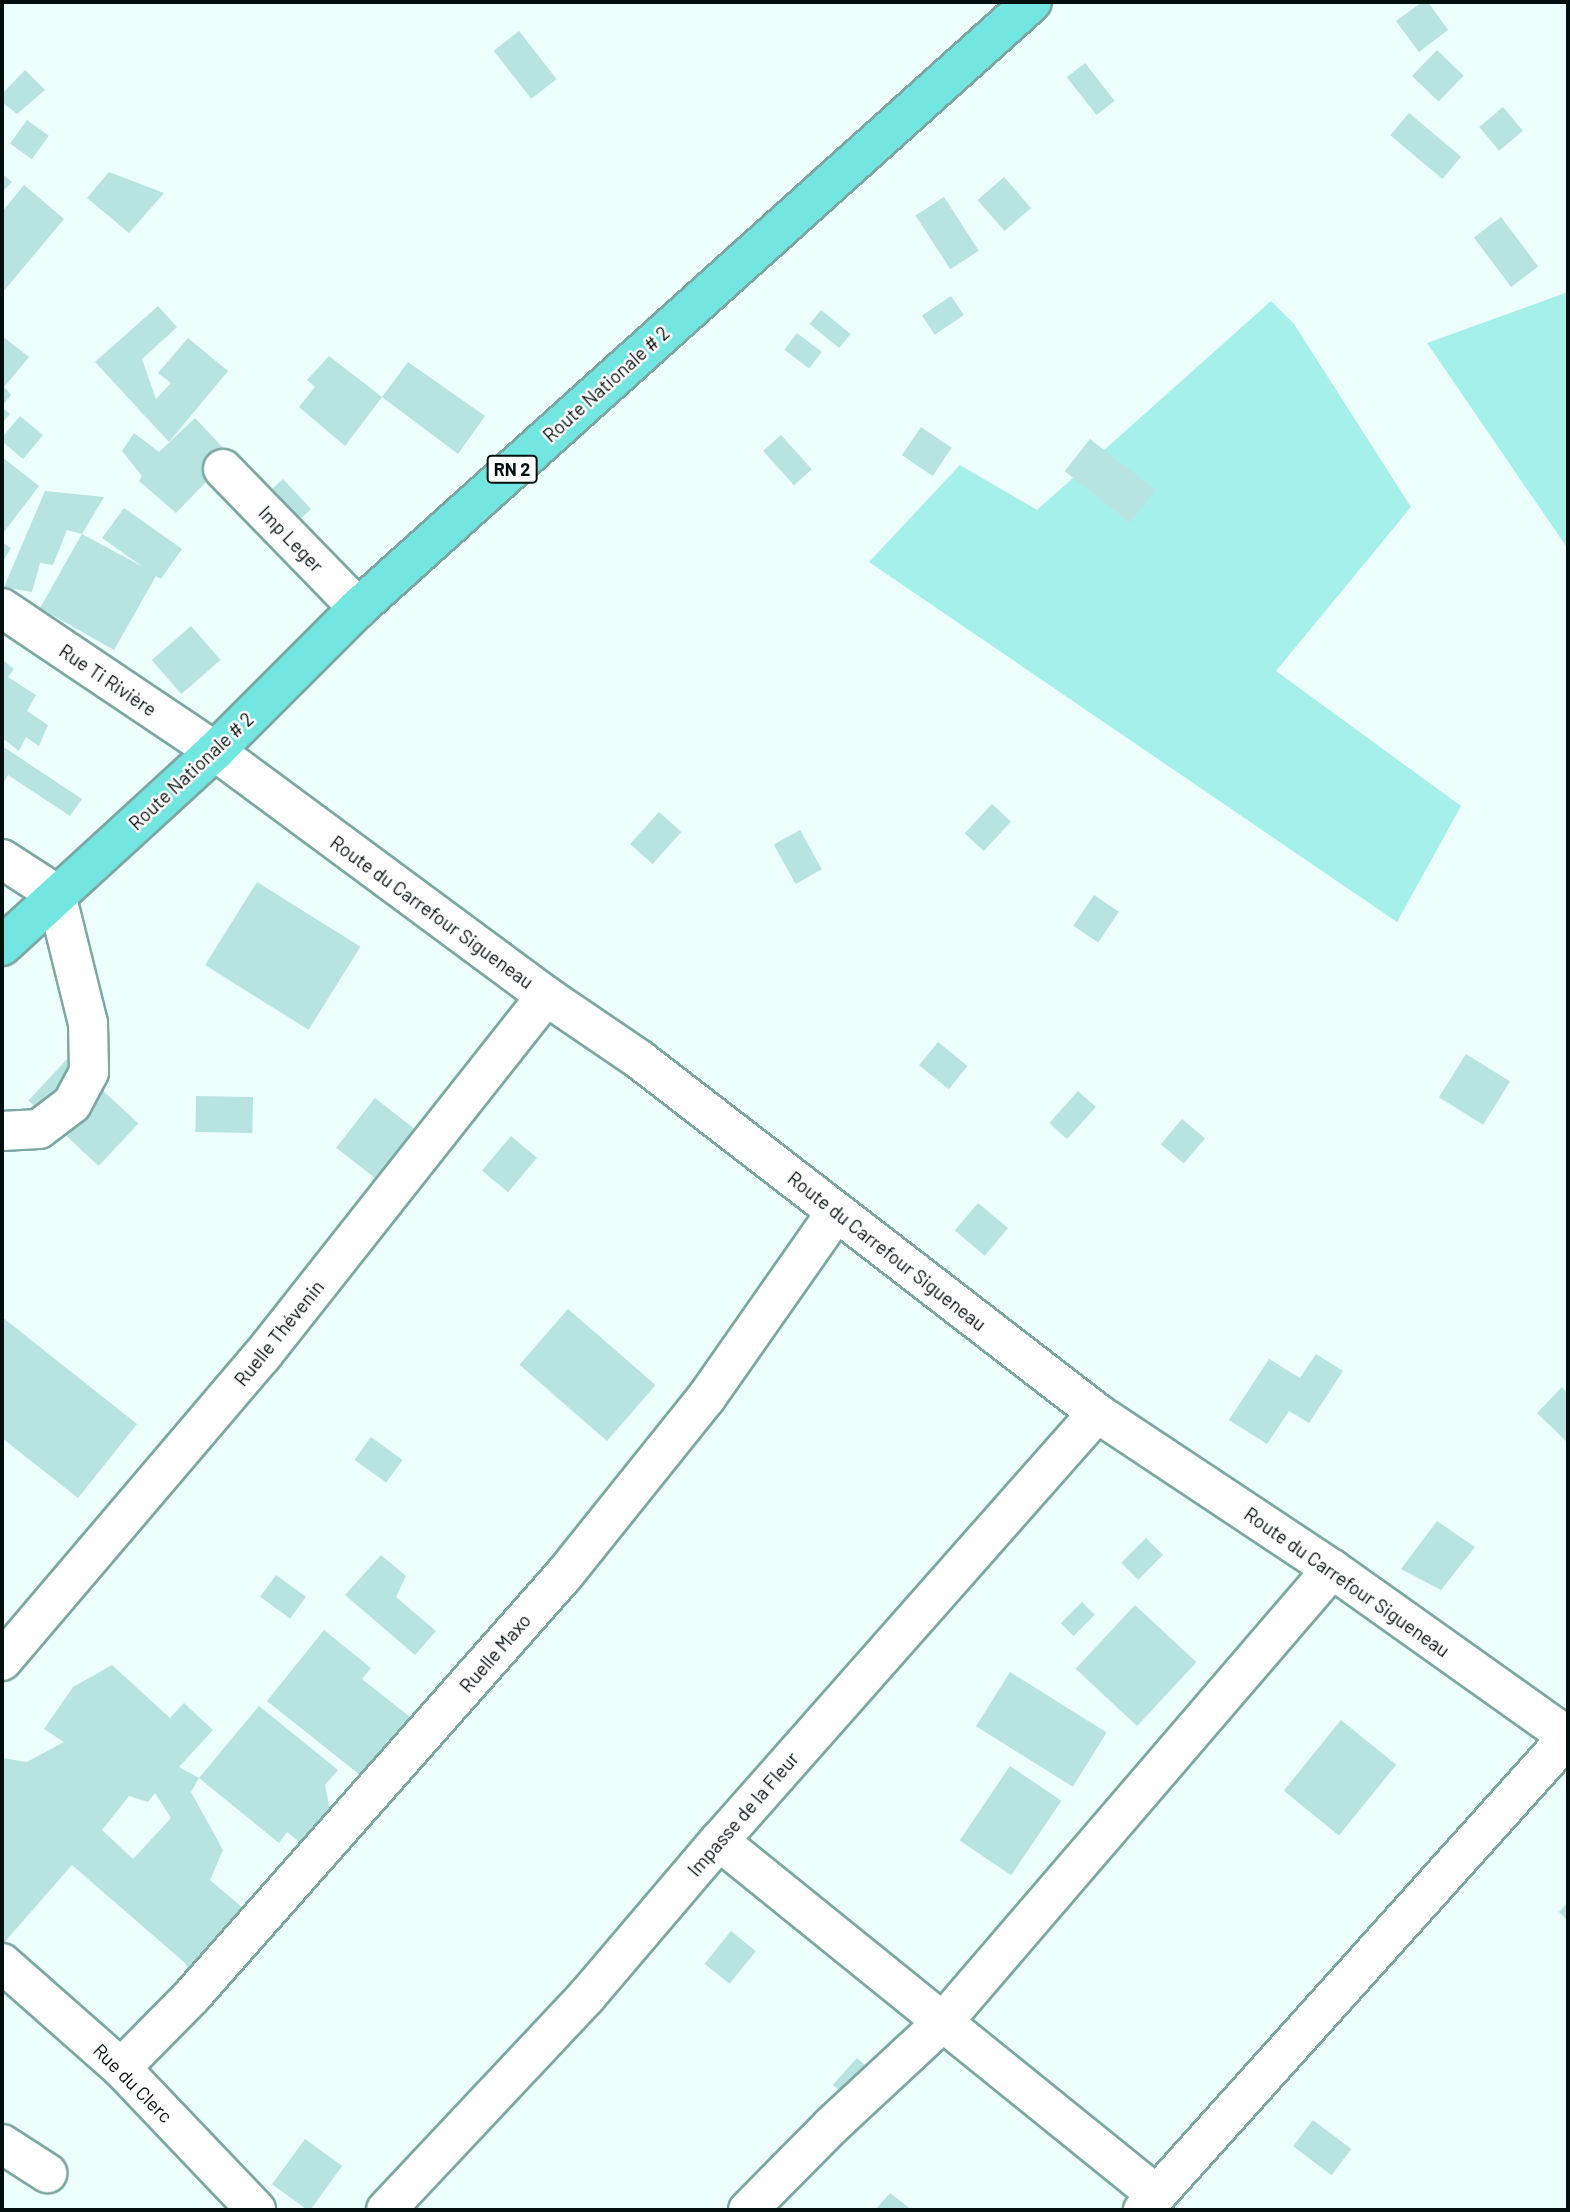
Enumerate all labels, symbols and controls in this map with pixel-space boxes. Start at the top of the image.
street label: Route Nationale # 2 [538,321,674,447]
road number: RN 2 [486,454,538,484]
street label: Imp Leger [254,501,328,577]
street label: Rue Ti Rivière [55,639,161,721]
street label: Route Nationale # 2 [124,707,258,835]
street label: Route du Carrefour Sigueneau [326,831,538,993]
street label: Route du Carrefour Sigueneau [783,1166,991,1336]
street label: Ruelle Thévenin [229,1275,329,1391]
street label: Route du Carrefour Sigueneau [1240,1502,1454,1662]
street label: Ruelle Maxo [455,1609,535,1697]
street label: Impasse de la Fleur [683,1747,803,1881]
street label: Rue du Clerc [89,2039,177,2127]

